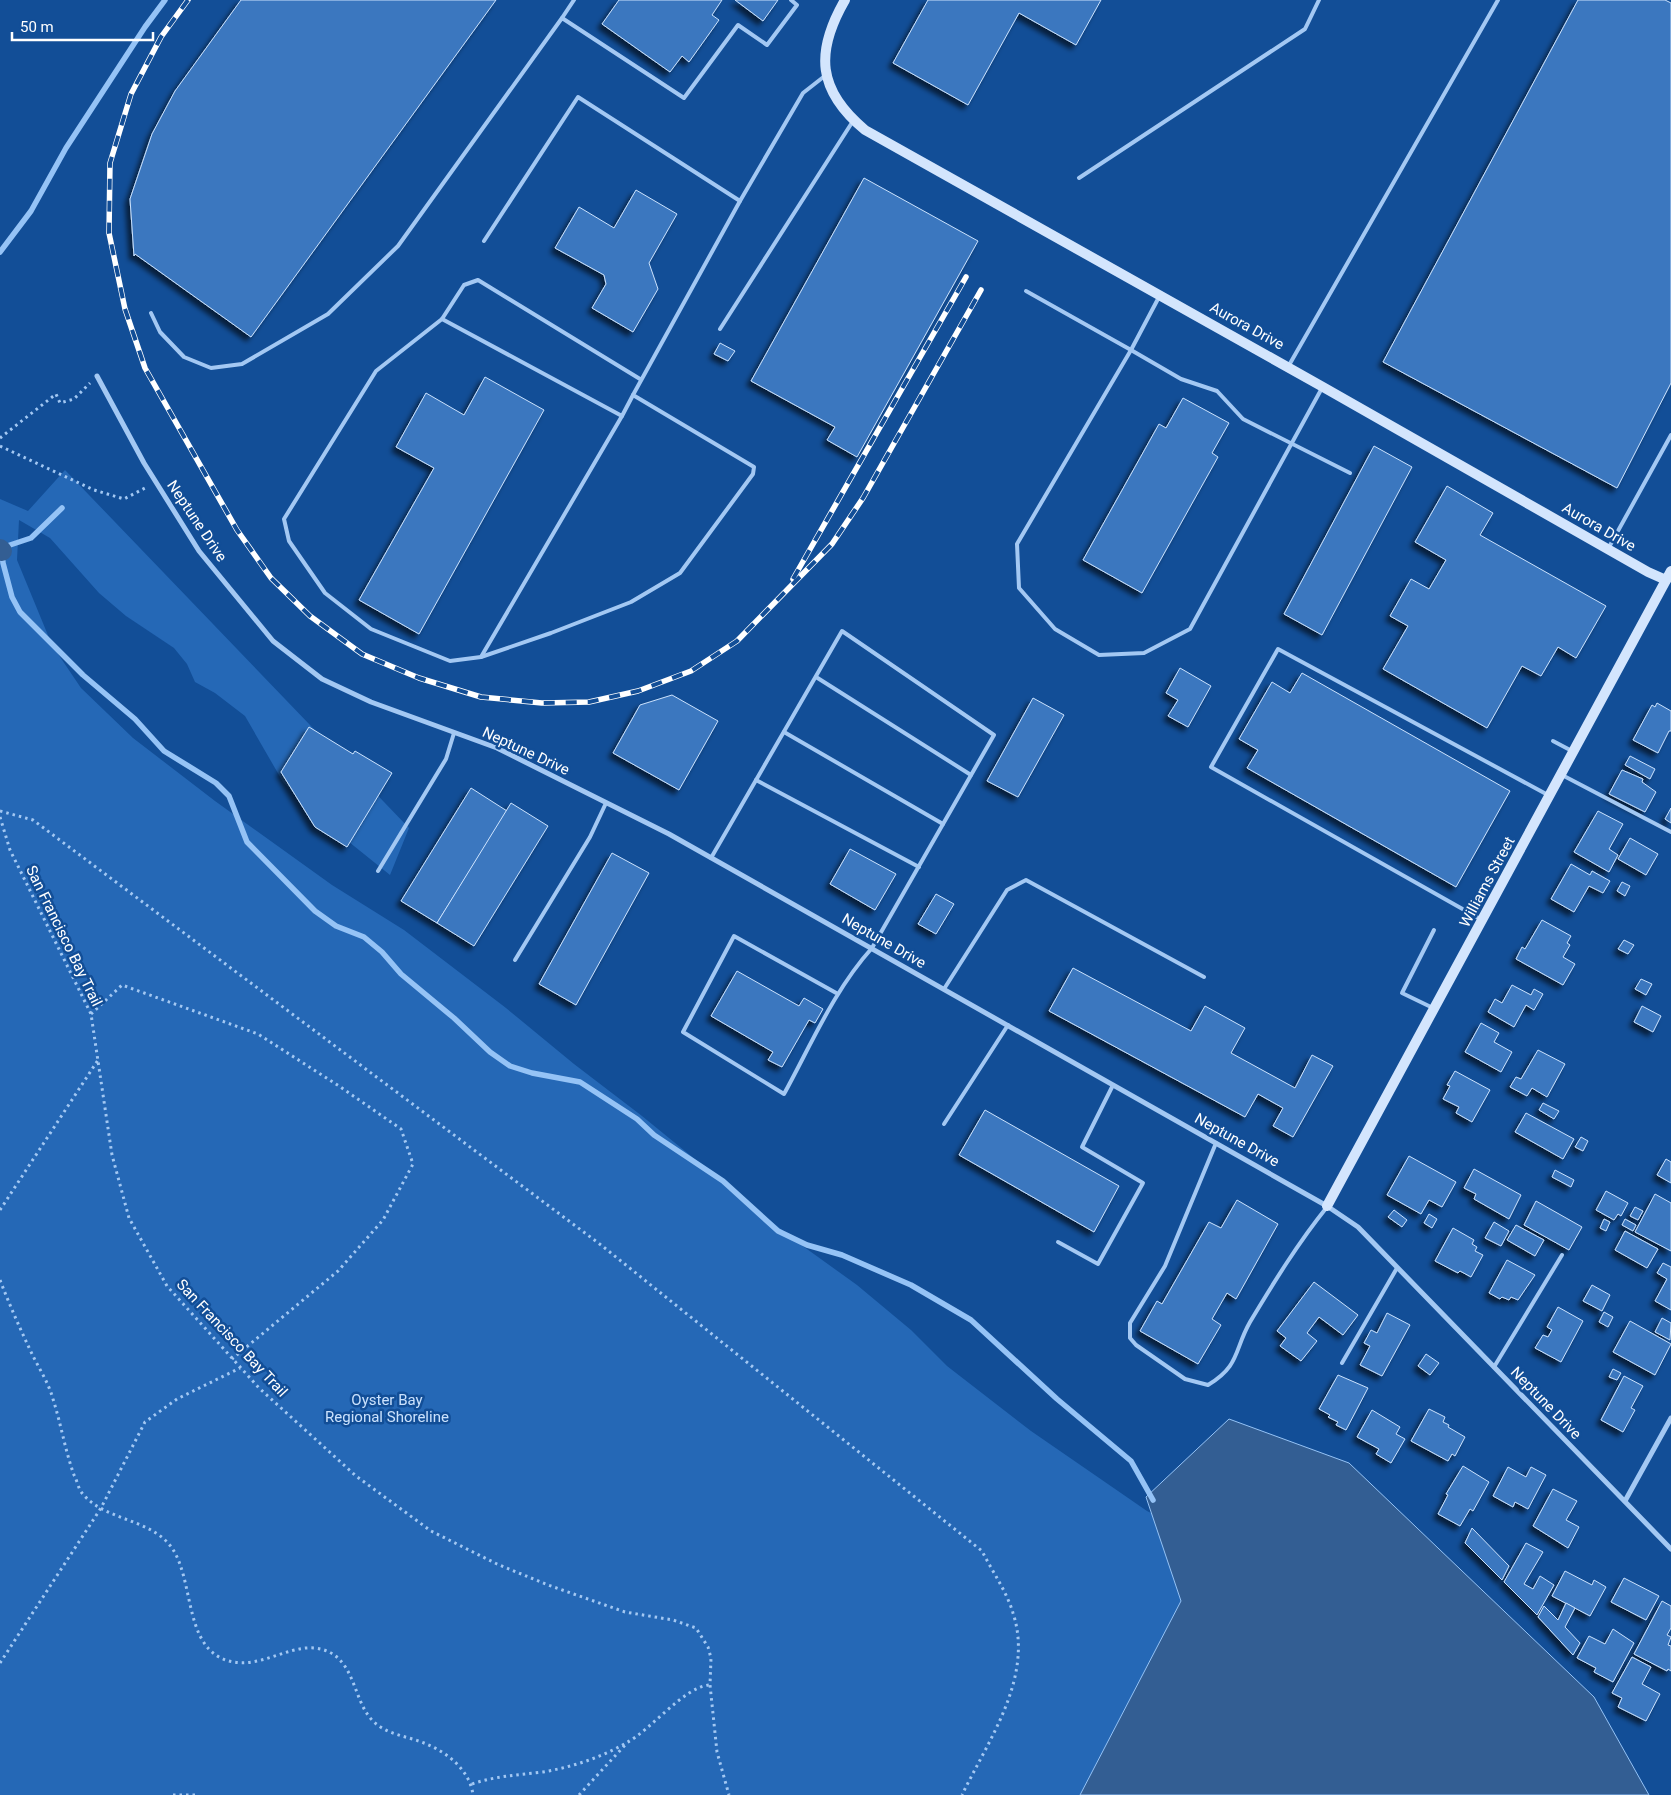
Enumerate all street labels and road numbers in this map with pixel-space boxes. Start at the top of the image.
street label: Aurora Drive [1207,298,1287,354]
street label: Neptune Drive [163,477,231,565]
street label: Aurora Drive [1559,499,1639,555]
street label: Neptune Drive [480,723,572,779]
street label: Williams Street [1456,833,1519,930]
street label: San Francisco Bay Trail [22,863,106,1009]
street label: Neptune Drive [839,910,929,972]
street label: Neptune Drive [1192,1109,1282,1171]
street label: San Francisco Bay Trail [173,1275,291,1401]
street label: Neptune Drive [1507,1363,1585,1443]

